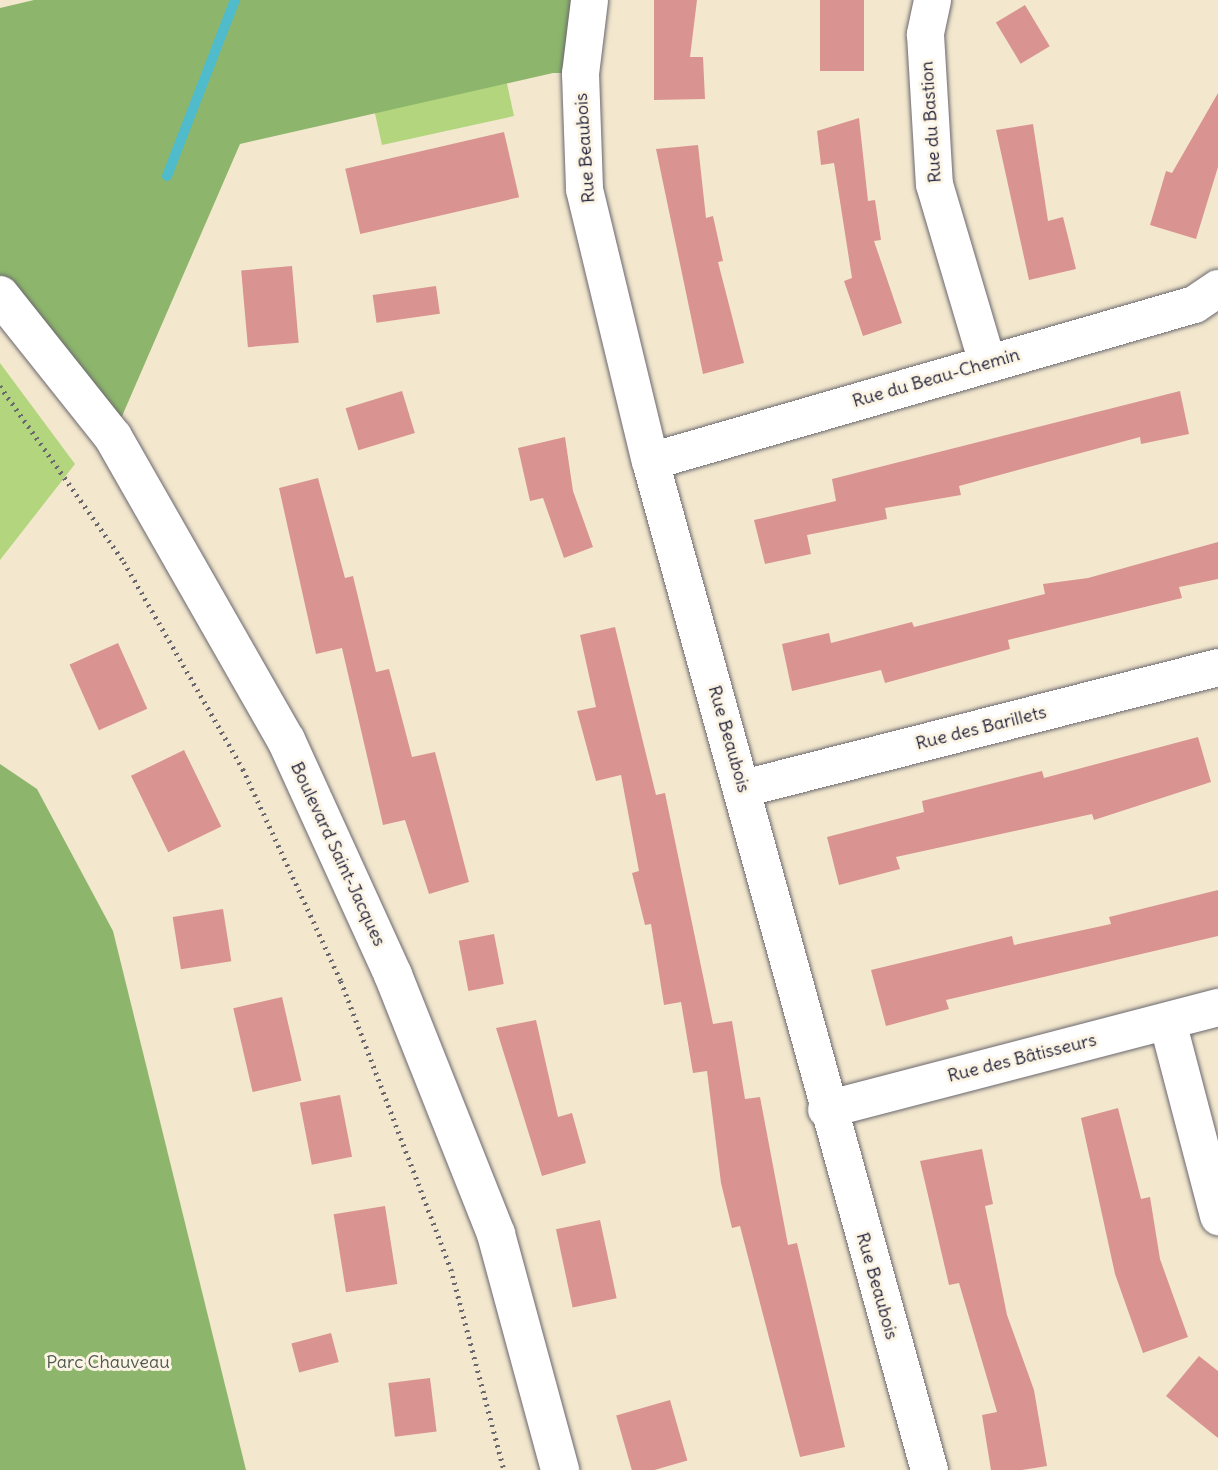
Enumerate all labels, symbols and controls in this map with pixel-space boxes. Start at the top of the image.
street label: Rue du Bastion [916,60,946,184]
street label: Rue Beaubois [570,92,600,204]
street label: Rue du Beau-Chemin [850,344,1022,412]
street label: Rue Beaubois [703,683,755,795]
street label: Rue des Barillets [913,701,1049,755]
street label: Boulevard Saint-Jacques [286,758,390,950]
street label: Rue des Bâtisseurs [945,1029,1099,1087]
street label: Rue Beaubois [851,1230,903,1342]
park label: Parc Chauveau [46,1351,170,1373]

